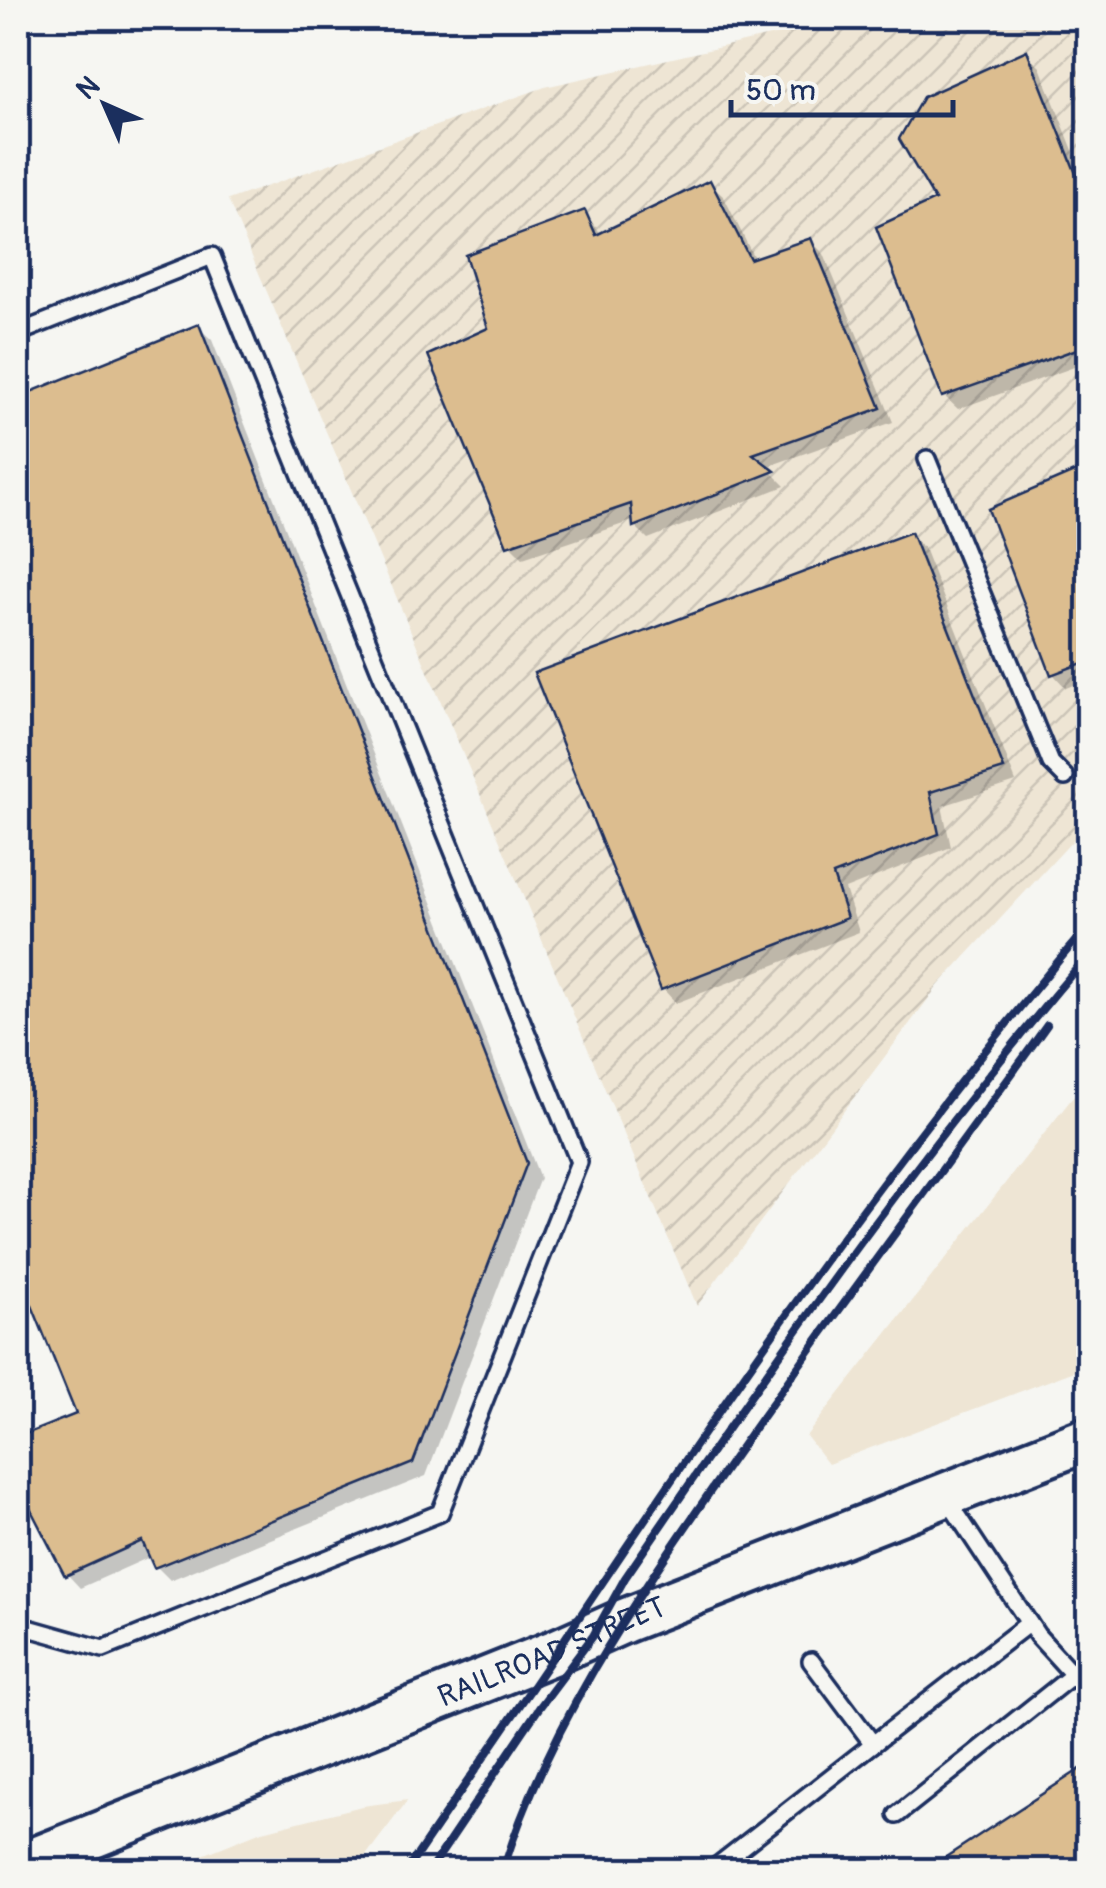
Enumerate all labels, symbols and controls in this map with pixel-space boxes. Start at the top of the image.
north arrow [55,55,155,155]
scale bar [731,55,954,117]
text: N [69,69,107,107]
text: 50 m [746,72,816,109]
street label: RAILROAD STREET [433,1589,671,1716]

